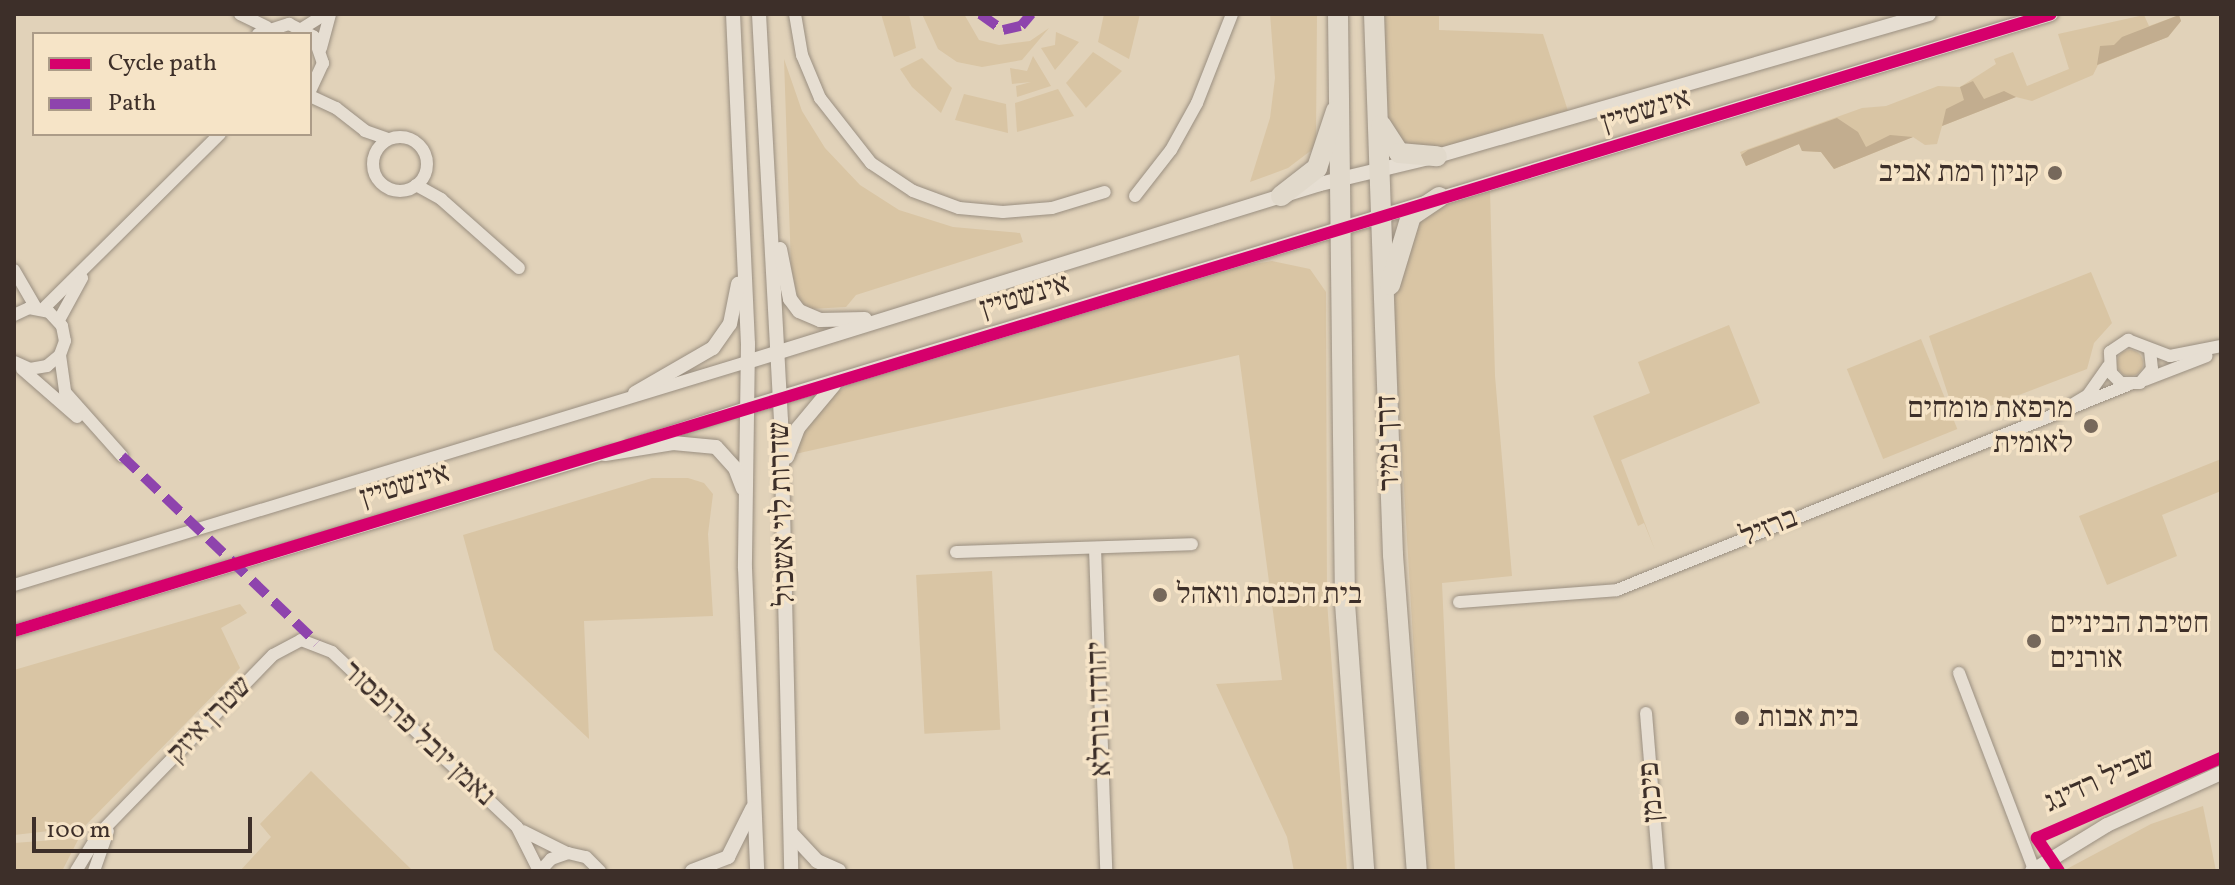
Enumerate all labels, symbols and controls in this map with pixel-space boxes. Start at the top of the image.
legend [32,32,312,136]
text: Cycle path [108,47,217,81]
street label: אינשטיין [1597,80,1695,142]
text: Path [108,87,156,121]
place label: קניון רמת אביב [1879,155,2039,191]
marker: קניון רמת אביב [2046,164,2064,182]
street label: אינשטיין [976,266,1074,328]
place label: מרפאת מומחים לאומית [1907,391,2073,462]
street label: דרך נמיר [1369,394,1409,492]
marker: מרפאת מומחים לאומית [2080,415,2102,437]
street label: שדרות לוי אשכול [762,421,804,607]
street label: אינשטיין [356,455,454,517]
street label: ברזיל [1735,500,1803,556]
place label: בית הכנסת וואהל [1176,577,1362,613]
marker: בית הכנסת וואהל [1151,586,1169,604]
place label: חטיבת הביניים אורנים [2050,606,2209,676]
marker: חטיבת הביניים אורנים [2025,632,2043,650]
street label: יהודה בורלא [1080,641,1120,777]
street label: נאמן יובל פרופסור [334,654,502,814]
street label: שטרן איזק [160,669,260,771]
place label: בית אבות [1758,700,1859,736]
marker: בית אבות [1733,709,1751,727]
street label: שביל רדינג [2039,741,2161,821]
street label: פיכמן [1631,760,1673,824]
scale bar [36,801,256,851]
text: 100 m [46,814,111,848]

